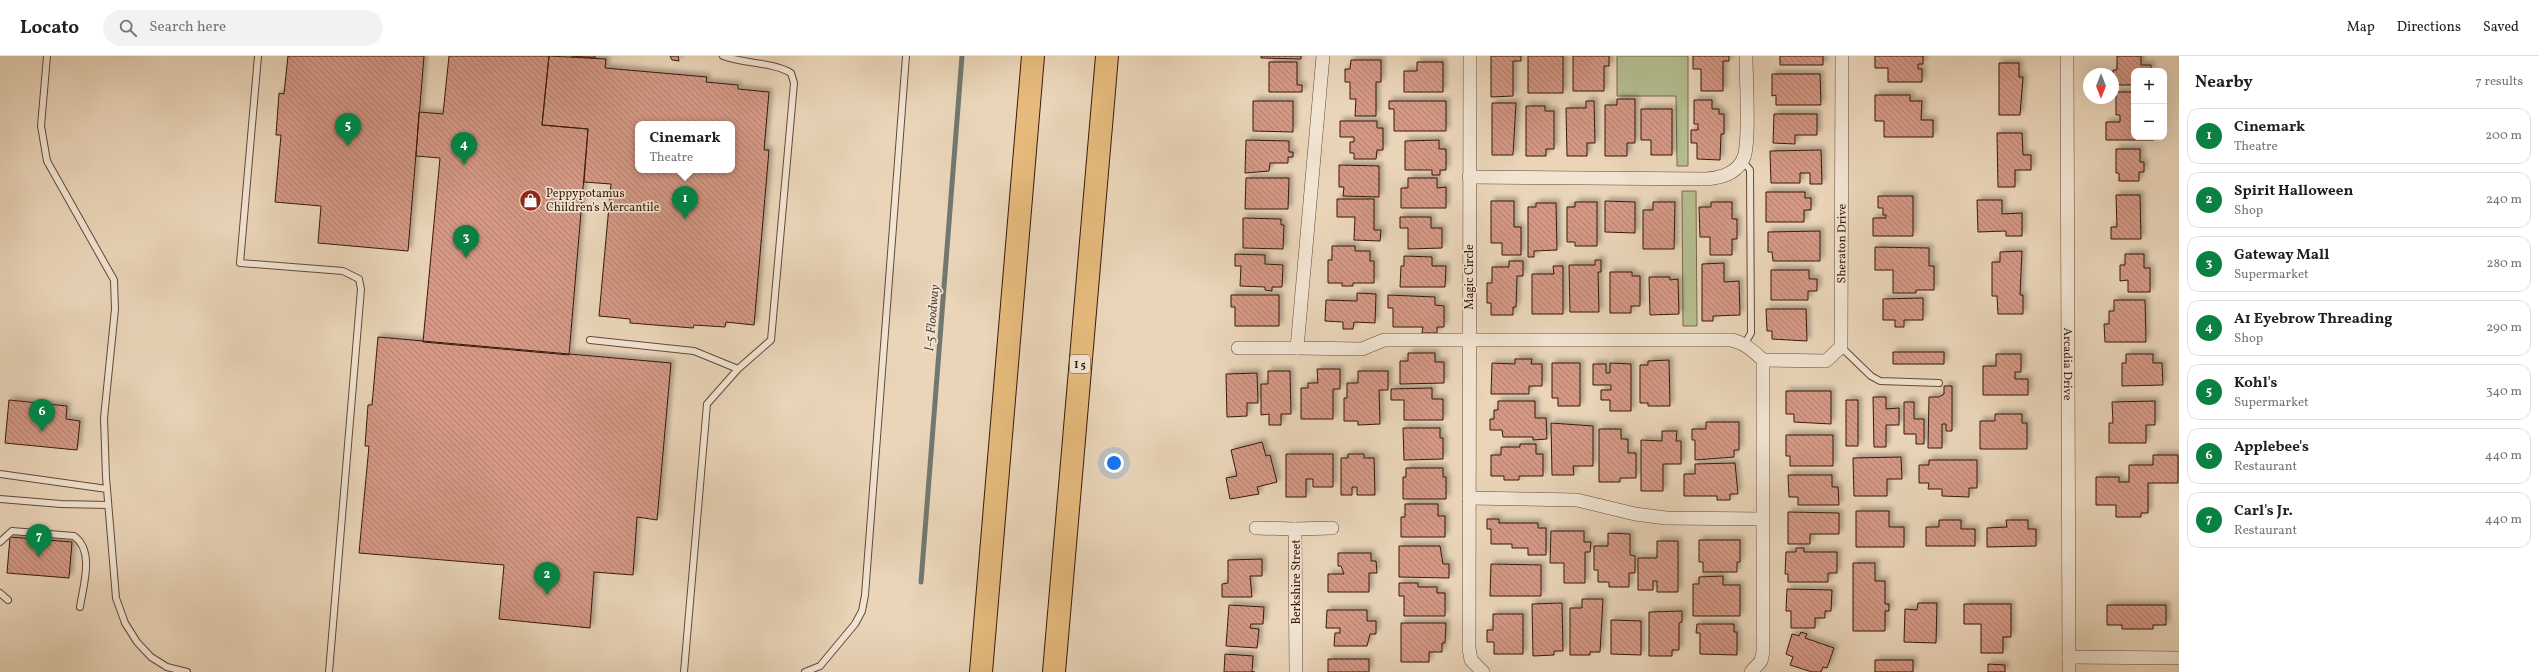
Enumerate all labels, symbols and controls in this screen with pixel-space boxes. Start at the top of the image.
search box [103,10,383,46]
text: Locato [20,15,79,41]
icon: search [117,17,139,39]
text: Search here [149,17,226,38]
text: Map [2347,18,2375,37]
text: Directions [2397,18,2461,37]
text: Saved [2483,18,2519,37]
north arrow [2083,68,2119,104]
map controls [2131,68,2167,140]
button: + [2131,68,2167,104]
text: Nearby [2195,71,2253,94]
text: 7 results [2476,73,2523,91]
button: − [2131,104,2167,140]
pin: 5 [335,113,361,146]
text: Cinemark [2234,117,2305,138]
popup [635,121,735,173]
text: 1 [2206,127,2212,145]
text: 200 m [2485,127,2522,145]
text: Cinemark [649,128,721,149]
pin: 4 [451,132,477,165]
text: Theatre [2234,138,2278,156]
text: Theatre [649,149,693,167]
text: Spirit Halloween [2234,181,2353,202]
place label: Peppypotamus Children's Mercantile [546,186,660,216]
pin: 1 [672,186,698,219]
shop icon: Peppypotamus Children's Mercantile [517,187,543,213]
text: 2 [2206,191,2212,209]
text: 240 m [2486,191,2522,209]
text: Shop [2234,202,2263,220]
street label: Sheraton Drive [1834,203,1850,283]
pin: 3 [453,225,479,258]
street label: Magic Circle [1462,244,1478,310]
text: Gateway Mall [2234,245,2329,266]
text: 3 [2206,255,2212,273]
text: 280 m [2486,255,2522,273]
text: Supermarket [2234,266,2309,284]
water label: I-5 Floodway [921,284,945,352]
text: A1 Eyebrow Threading [2234,309,2393,330]
text: 4 [2205,319,2213,337]
text: 290 m [2486,319,2522,337]
street label: Arcadia Drive [2059,327,2075,401]
text: Shop [2234,330,2263,348]
road number: I 5 [1070,355,1090,373]
text: Kohl's [2234,373,2277,394]
text: 5 [2206,383,2212,401]
text: 340 m [2486,383,2522,401]
text: Supermarket [2234,394,2309,412]
pin: 6 [29,399,55,432]
text: Applebee's [2234,437,2309,458]
text: 6 [2205,447,2213,465]
text: 440 m [2485,447,2522,465]
your location [1104,453,1124,473]
text: Restaurant [2234,458,2297,476]
text: Carl's Jr. [2234,501,2293,522]
text: 7 [2206,511,2212,529]
text: 440 m [2485,511,2522,529]
text: Restaurant [2234,522,2297,540]
pin: 7 [26,524,52,557]
street label: Berkshire Street [1289,539,1305,625]
pin: 2 [534,562,560,595]

